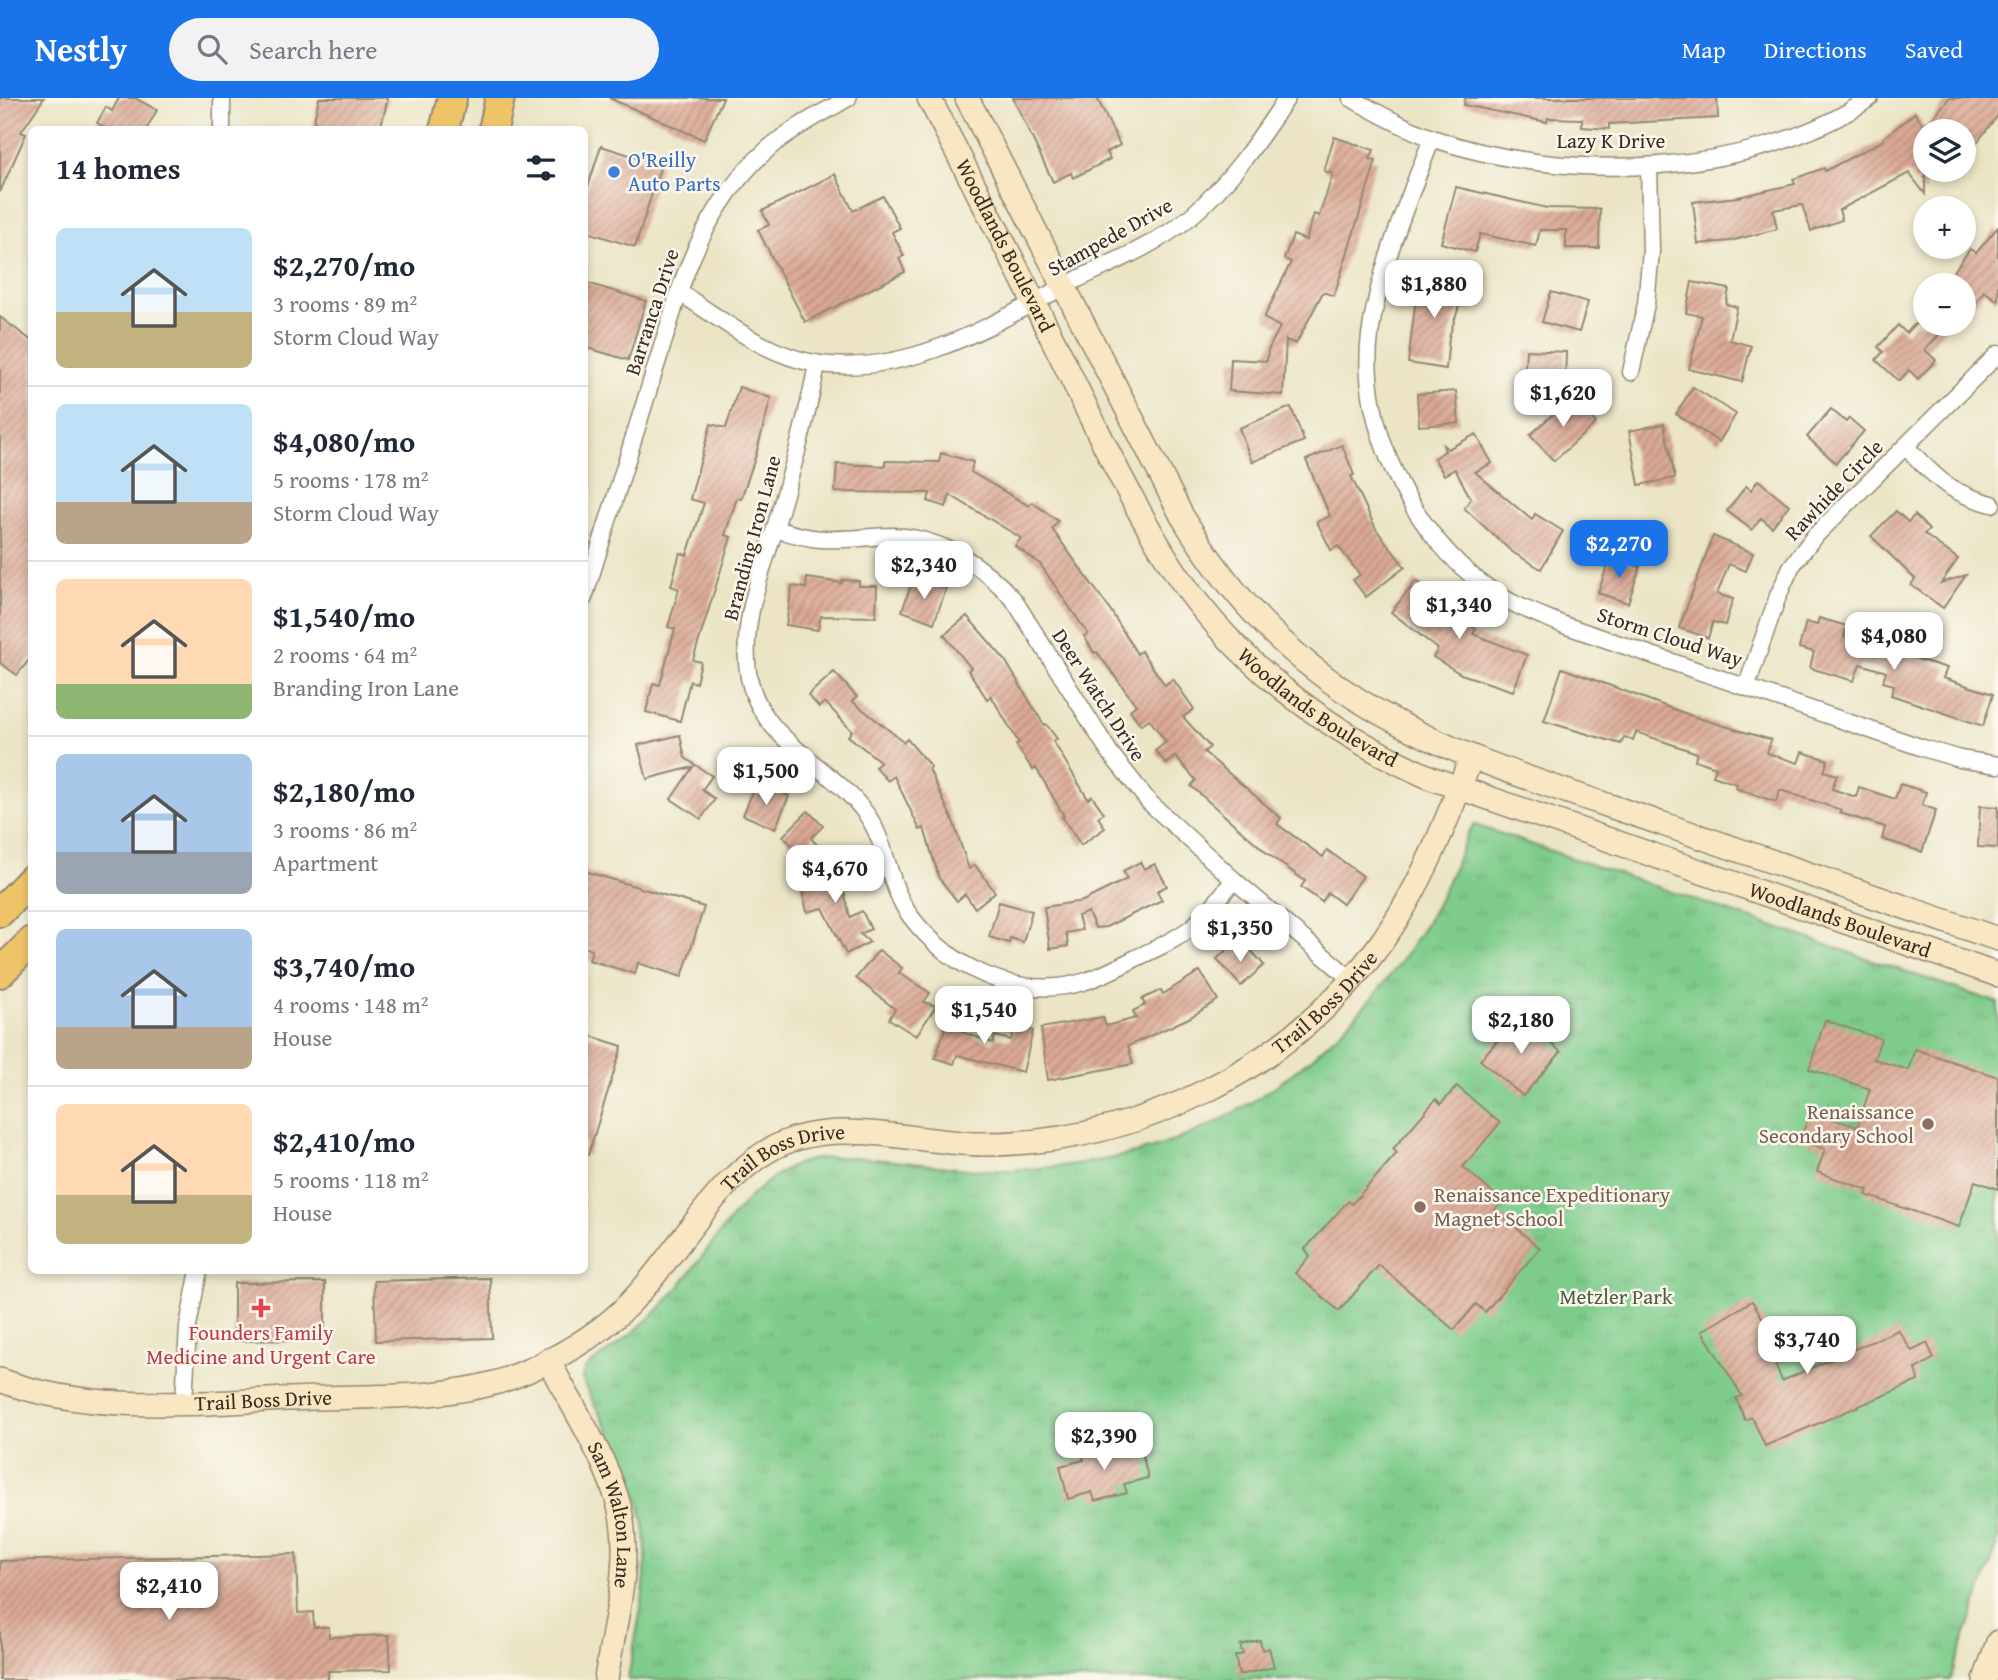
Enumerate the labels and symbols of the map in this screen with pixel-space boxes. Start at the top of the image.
street label: Lazy K Drive [1557,125,1665,156]
place label: O'Reilly Auto Parts [628,144,720,199]
street label: Woodlands Boulevard [948,153,1063,338]
marker: O'Reilly Auto Parts [606,164,622,180]
street label: Stampede Drive [1042,189,1178,284]
street label: Barranca Drive [616,244,687,379]
pin: $1,880 [1377,260,1491,320]
pin: $1,620 [1506,370,1620,429]
street label: Rawhide Circle [1777,432,1890,547]
street label: Branding Iron Lane [715,452,788,624]
pin: $2,270 [1562,520,1676,580]
pin: $2,340 [867,542,981,601]
pin: $1,340 [1402,582,1516,641]
street label: Storm Cloud Way [1593,598,1747,675]
pin: $4,080 [1837,612,1951,672]
street label: Deer Watch Drive [1045,622,1154,767]
street label: Woodlands Boulevard [1231,640,1404,775]
pin: $1,500 [709,748,823,807]
pin: $4,670 [778,846,892,905]
street label: Woodlands Boulevard [1745,874,1936,966]
pin: $1,350 [1183,904,1297,964]
street label: Trail Boss Drive [1265,944,1385,1061]
pin: $1,540 [927,986,1041,1046]
pin: $2,180 [1464,996,1578,1056]
place label: Renaissance Secondary School [1759,1096,1914,1151]
street label: Trail Boss Drive [713,1116,845,1198]
marker: Renaissance Secondary School [1920,1116,1936,1132]
place label: Renaissance Expeditionary Magnet School [1434,1179,1671,1234]
marker: Renaissance Expeditionary Magnet School [1412,1199,1428,1215]
park label: Metzler Park [1559,1281,1673,1312]
marker: Founders Family Medicine and Urgent Care [251,1298,271,1318]
pin: $3,740 [1750,1316,1864,1376]
place label: Founders Family Medicine and Urgent Care [146,1317,376,1372]
street label: Trail Boss Drive [194,1382,332,1418]
pin: $2,390 [1047,1412,1161,1472]
street label: Sam Walton Lane [580,1436,640,1590]
pin: $2,410 [112,1562,226,1622]

